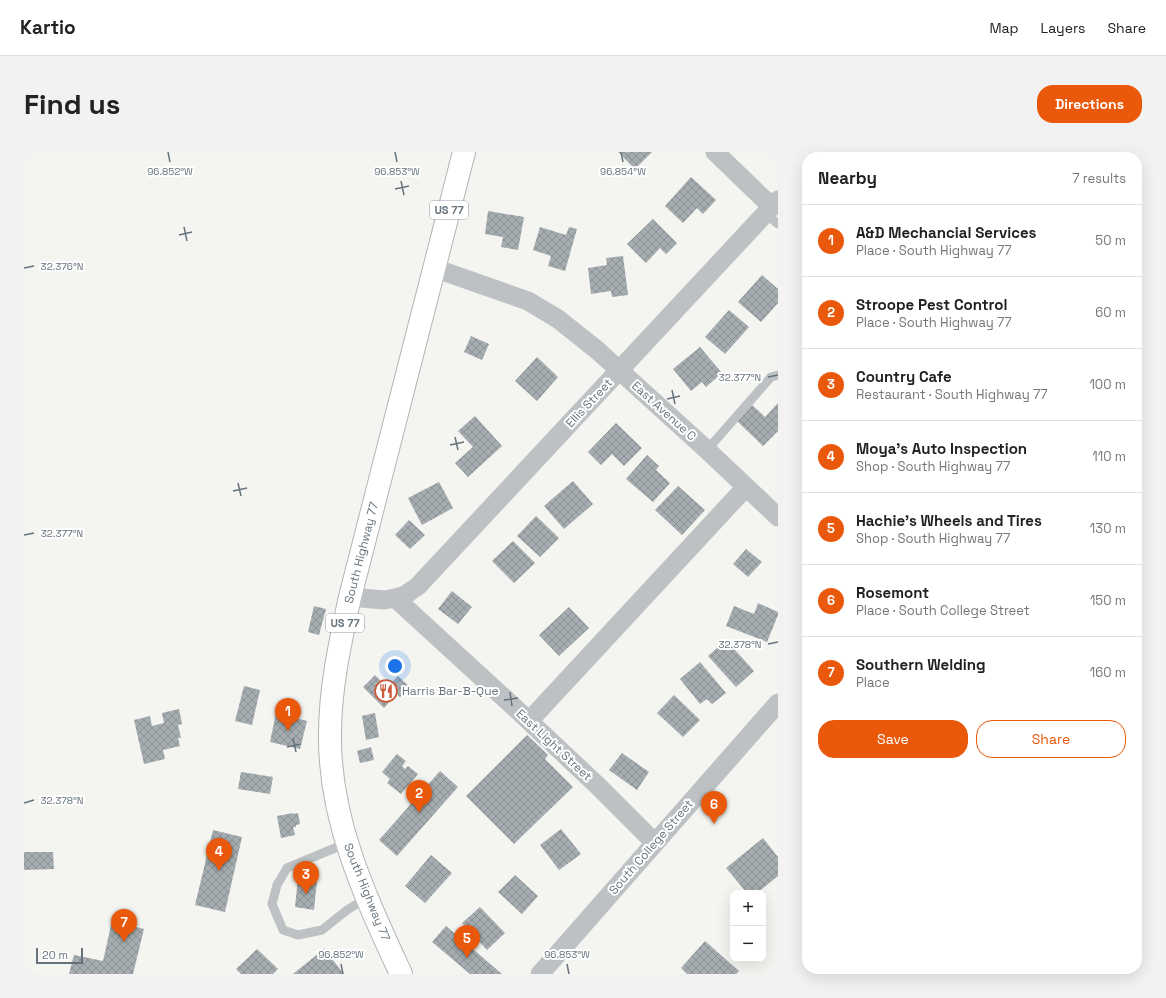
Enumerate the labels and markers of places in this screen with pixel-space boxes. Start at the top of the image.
restaurant icon: Harris Bar-B-Que [373,678,399,704]
place label: Harris Bar-B-Que [402,683,499,699]
pin: 1 [275,698,301,731]
pin: 2 [406,780,432,813]
pin: 6 [701,791,727,824]
pin: 4 [206,838,232,871]
pin: 3 [293,861,319,894]
pin: 7 [111,909,137,942]
pin: 5 [454,925,480,958]

